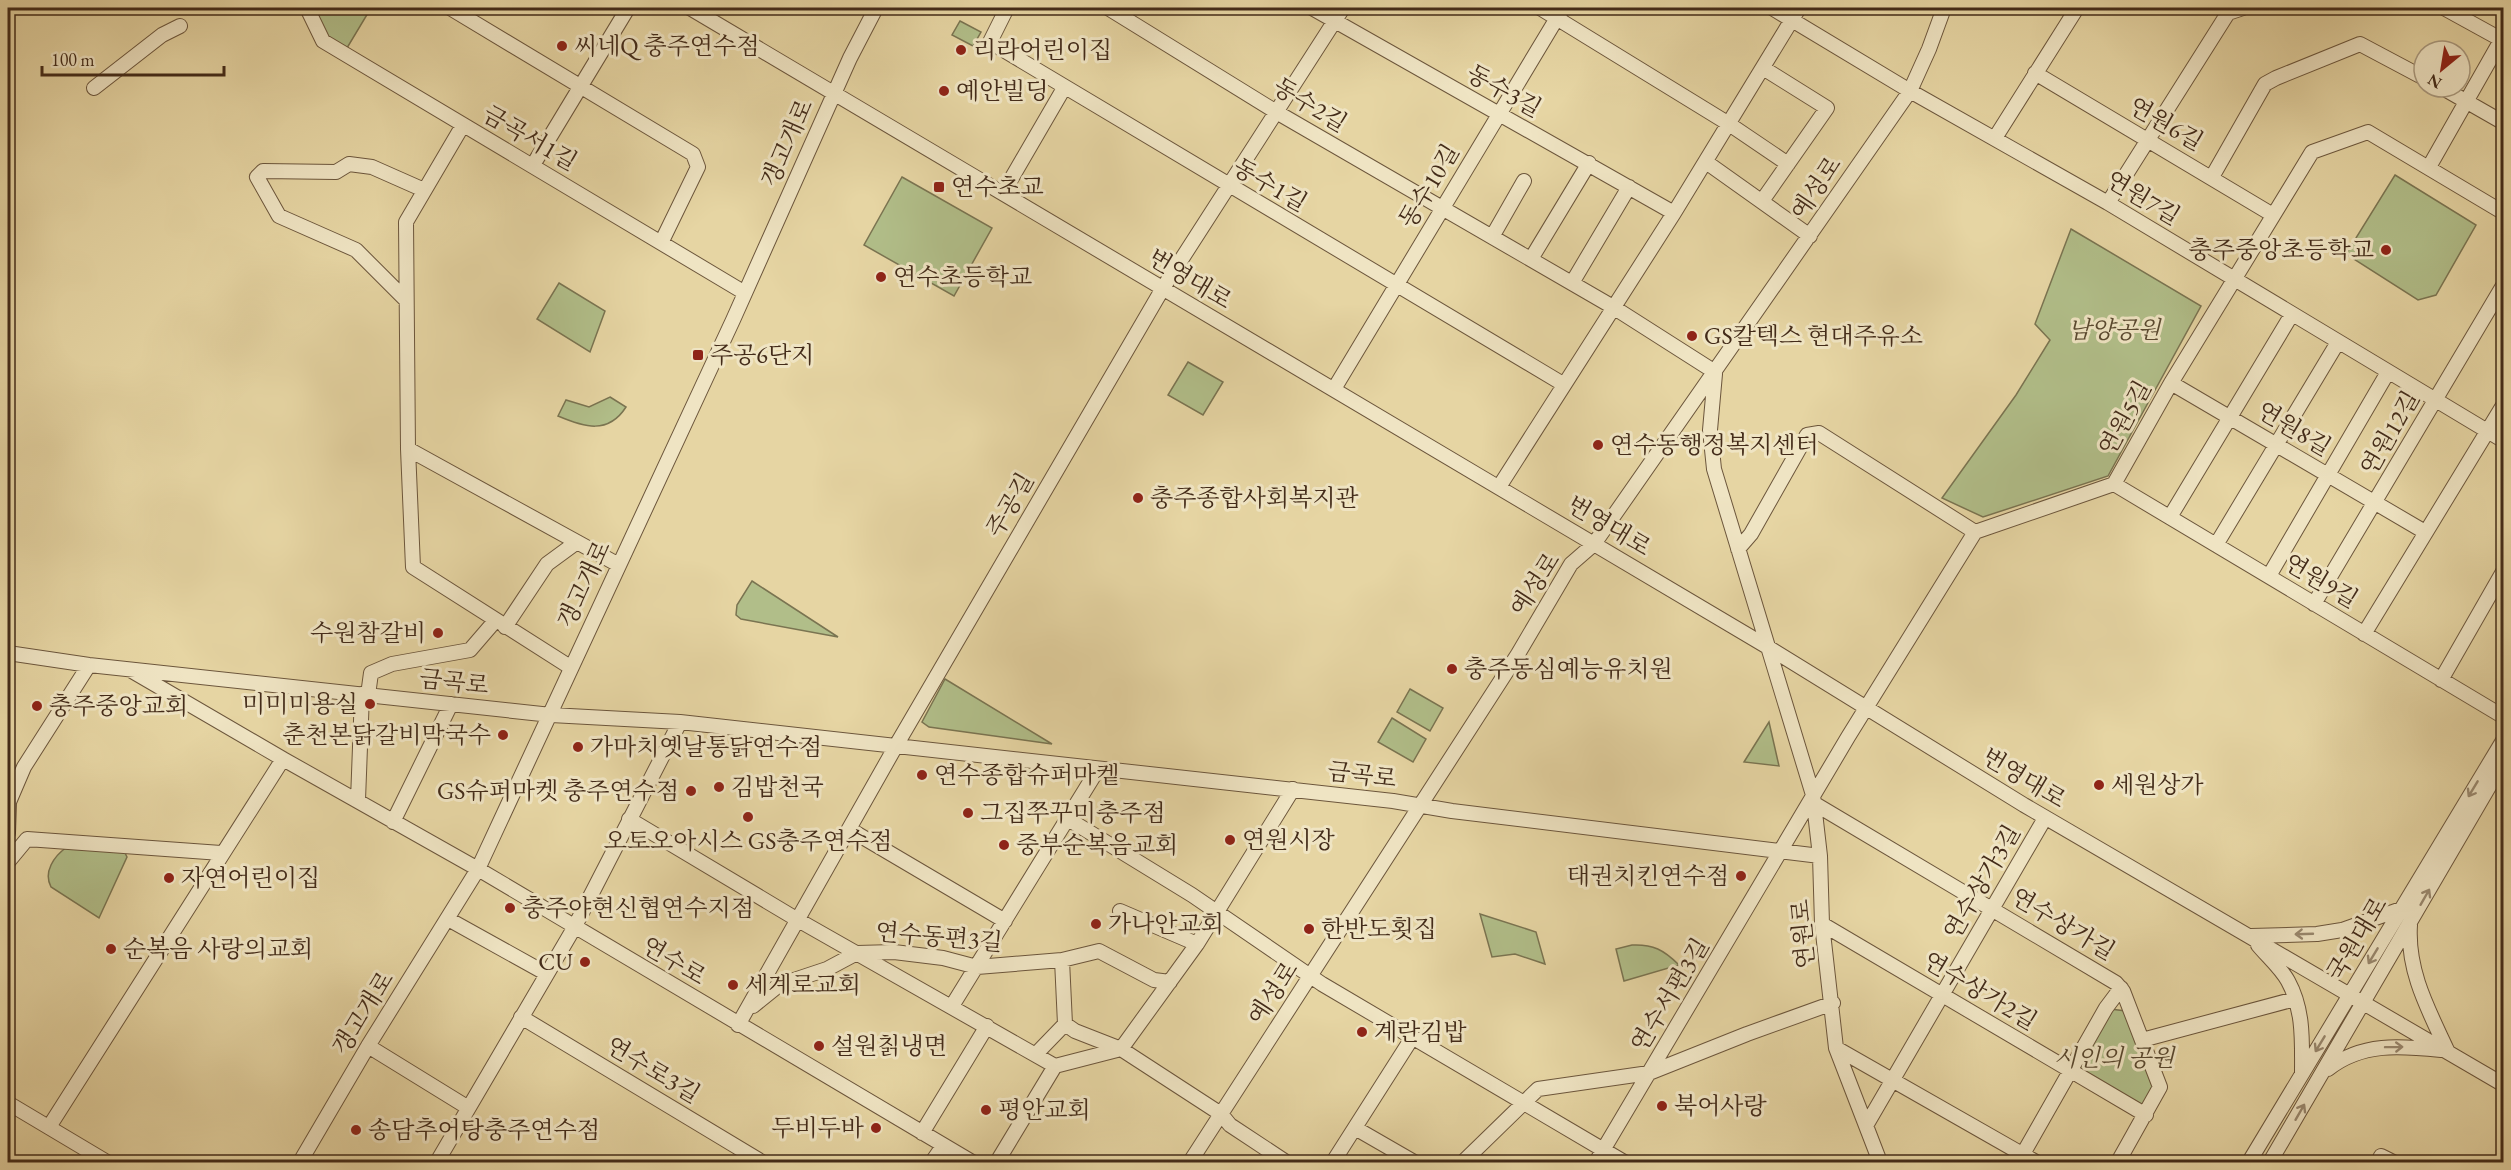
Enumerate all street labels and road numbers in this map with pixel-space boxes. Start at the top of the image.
street label: 동수3길 [1461,57,1547,124]
street label: 동수2길 [1268,70,1353,139]
street label: 연원6길 [2123,90,2209,157]
street label: 갱고개로 [754,94,820,191]
street label: 금곡서1길 [477,98,583,177]
street label: 동수10길 [1391,138,1466,233]
street label: 예성로 [1783,150,1848,225]
street label: 동수1길 [1227,151,1313,218]
street label: 연원7길 [2101,163,2186,232]
street label: 번영대로 [1143,241,1238,316]
street label: 연원5길 [2091,375,2158,461]
street label: 연원12길 [2353,385,2426,481]
street label: 연원8길 [2252,394,2337,463]
street label: 주공길 [979,467,1040,543]
street label: 번영대로 [1562,488,1657,563]
street label: 갱고개로 [550,535,617,632]
street label: 예성로 [1503,546,1567,621]
street label: 연원9길 [2279,546,2364,615]
street label: 금곡로 [418,662,490,701]
street label: 번영대로 [1977,740,2072,815]
street label: 금곡로 [1326,755,1398,794]
street label: 연수상가3길 [1936,819,2027,945]
street label: 연수상가길 [2006,880,2121,967]
street label: 국원대로 [2319,891,2394,986]
street label: 연원로 [1784,898,1821,970]
street label: 연수동편3길 [874,916,1004,957]
street label: 연수로 [636,929,712,992]
street label: 연수서편3길 [1623,932,1716,1057]
street label: 연수상가2길 [1918,944,2043,1037]
street label: 예성로 [1241,955,1305,1030]
street label: 갱고개로 [325,965,400,1060]
street label: 연수로3길 [601,1029,706,1110]

